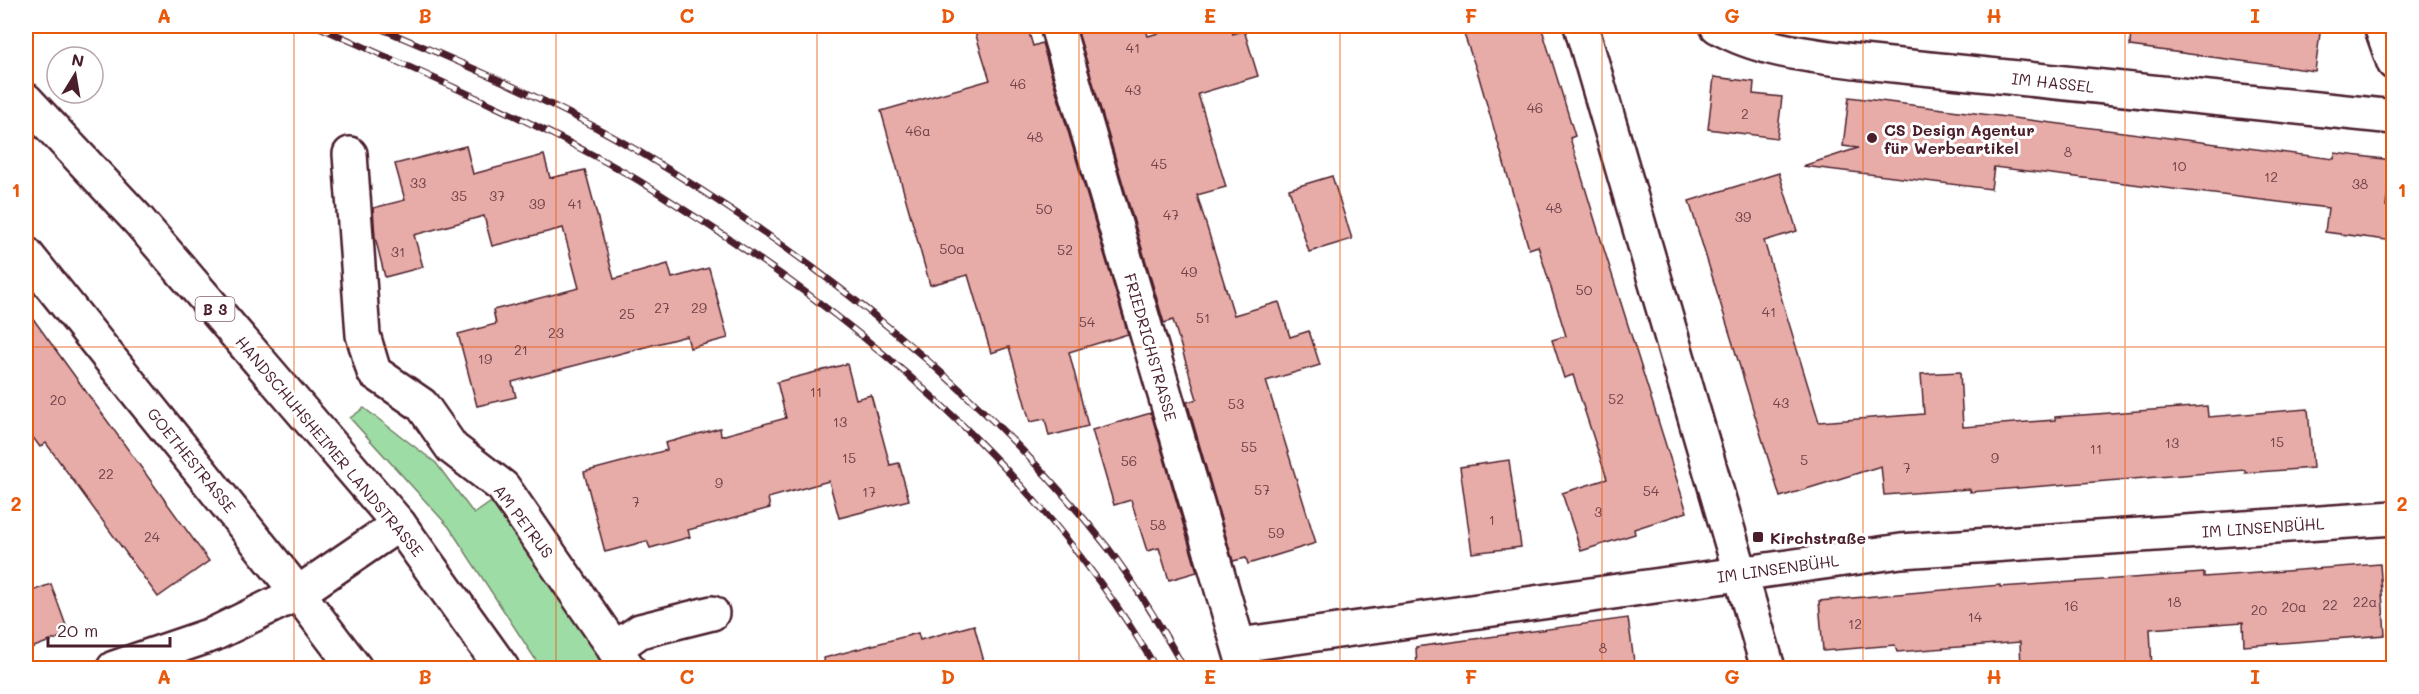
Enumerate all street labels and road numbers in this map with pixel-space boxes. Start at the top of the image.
street label: IM HASSEL [2011,67,2096,97]
street label: FRIEDRICHSTRASSE [1120,271,1182,423]
road number: B 3 [196,297,234,321]
street label: HANDSCHUHSHEIMER LANDSTRASSE [231,331,429,561]
street label: GOETHESTRASSE [143,403,241,517]
street label: AM PETRUS [490,480,558,562]
street label: IM LINSENBÜHL [2201,512,2325,542]
street label: IM LINSENBÜHL [1716,549,1841,587]

